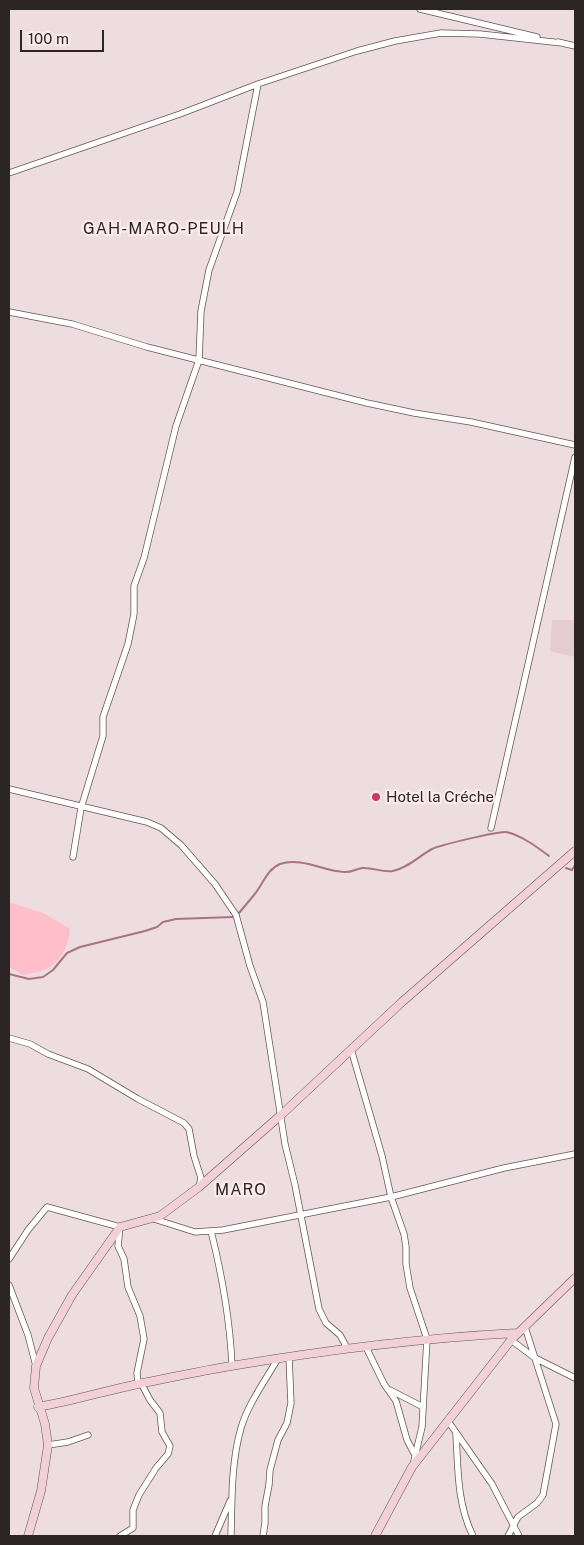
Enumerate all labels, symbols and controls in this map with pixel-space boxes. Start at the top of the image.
scale bar [22,20,106,52]
text: 100 m [28,30,69,47]
district label: GAH-MARO-PEULH [81,219,247,239]
place label: Hotel la Créche [386,788,494,806]
marker: Hotel la Créche [370,791,382,803]
district label: MARO [215,1180,267,1200]

